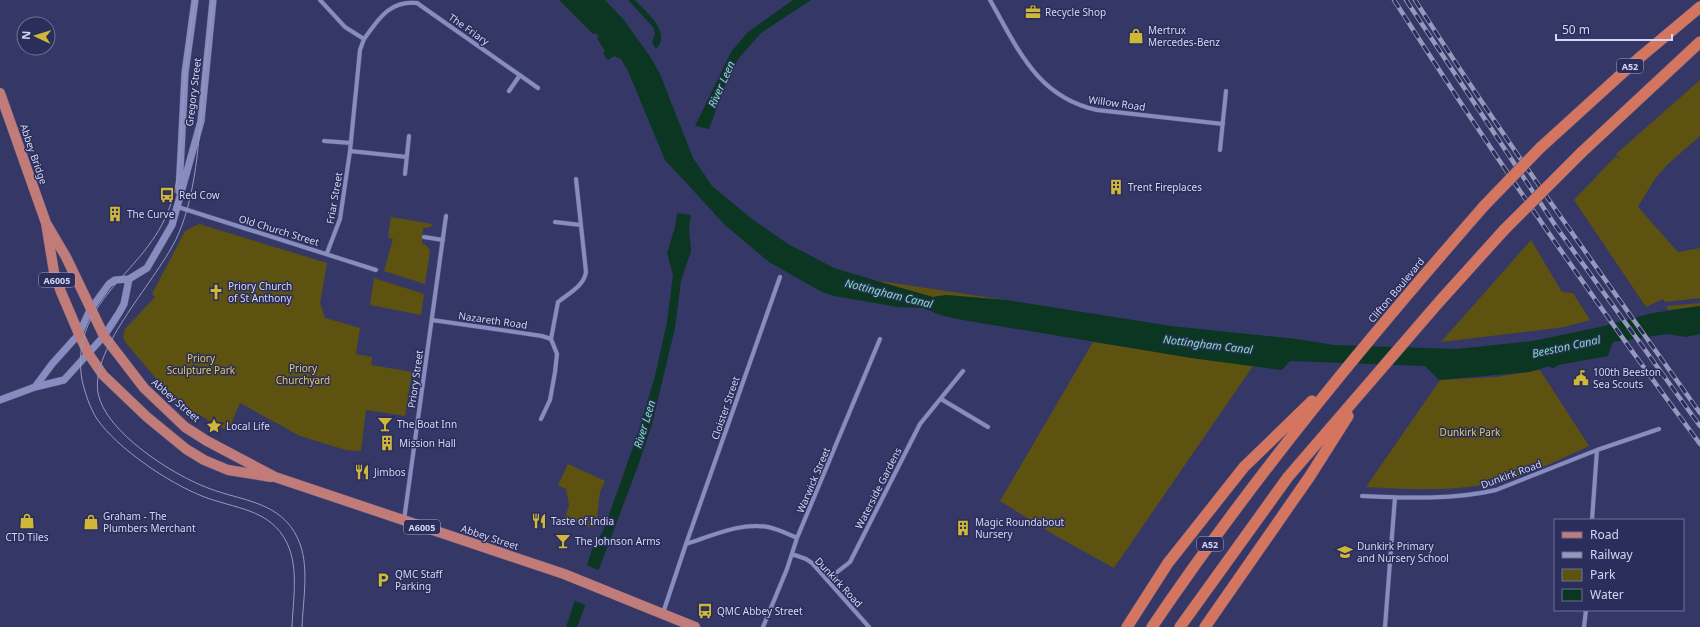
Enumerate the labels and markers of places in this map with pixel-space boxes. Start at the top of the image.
office icon: Recycle Shop [1024,3,1042,21]
place label: Recycle Shop [1045,5,1106,19]
place label: Mertrux Mercedes-Benz [1148,23,1220,49]
shop icon: Mertrux Mercedes-Benz [1127,27,1145,45]
building icon: Trent Fireplaces [1107,178,1125,196]
place label: Trent Fireplaces [1128,180,1202,194]
bus stop icon: Red Cow [158,186,176,204]
place label: Red Cow [179,188,220,202]
building icon: The Curve [106,205,124,223]
place label: The Curve [127,207,175,221]
place label: Priory Church of St Anthony [228,279,292,305]
church icon: Priory Church of St Anthony [207,283,225,301]
place label: 100th Beeston Sea Scouts [1593,365,1661,391]
public building icon: 100th Beeston Sea Scouts [1572,369,1590,387]
bar icon: The Boat Inn [376,415,394,433]
place icon: Local Life [205,417,223,435]
place label: The Boat Inn [397,417,457,431]
place label: Local Life [226,419,270,433]
building icon: Mission Hall [378,434,396,452]
place label: Mission Hall [399,436,456,450]
restaurant icon: Jimbos [353,463,371,481]
place label: Jimbos [373,465,406,479]
place label: Graham - The Plumbers Merchant [103,509,196,535]
shop icon: CTD Tiles [18,512,36,530]
restaurant icon: Taste of India [530,512,548,530]
shop icon: Graham - The Plumbers Merchant [82,513,100,531]
place label: Taste of India [551,514,614,528]
place label: Magic Roundabout Nursery [975,515,1065,541]
building icon: Magic Roundabout Nursery [954,519,972,537]
place label: CTD Tiles [6,530,49,544]
bar icon: The Johnson Arms [554,532,572,550]
place label: The Johnson Arms [575,534,661,548]
place label: Dunkirk Primary and Nursery School [1357,539,1449,565]
school or university icon: Dunkirk Primary and Nursery School [1336,543,1354,561]
place label: QMC Staff Parking [395,567,444,593]
parking icon: QMC Staff Parking [374,571,392,589]
bus stop icon: QMC Abbey Street [696,602,714,620]
place label: QMC Abbey Street [717,604,803,618]

